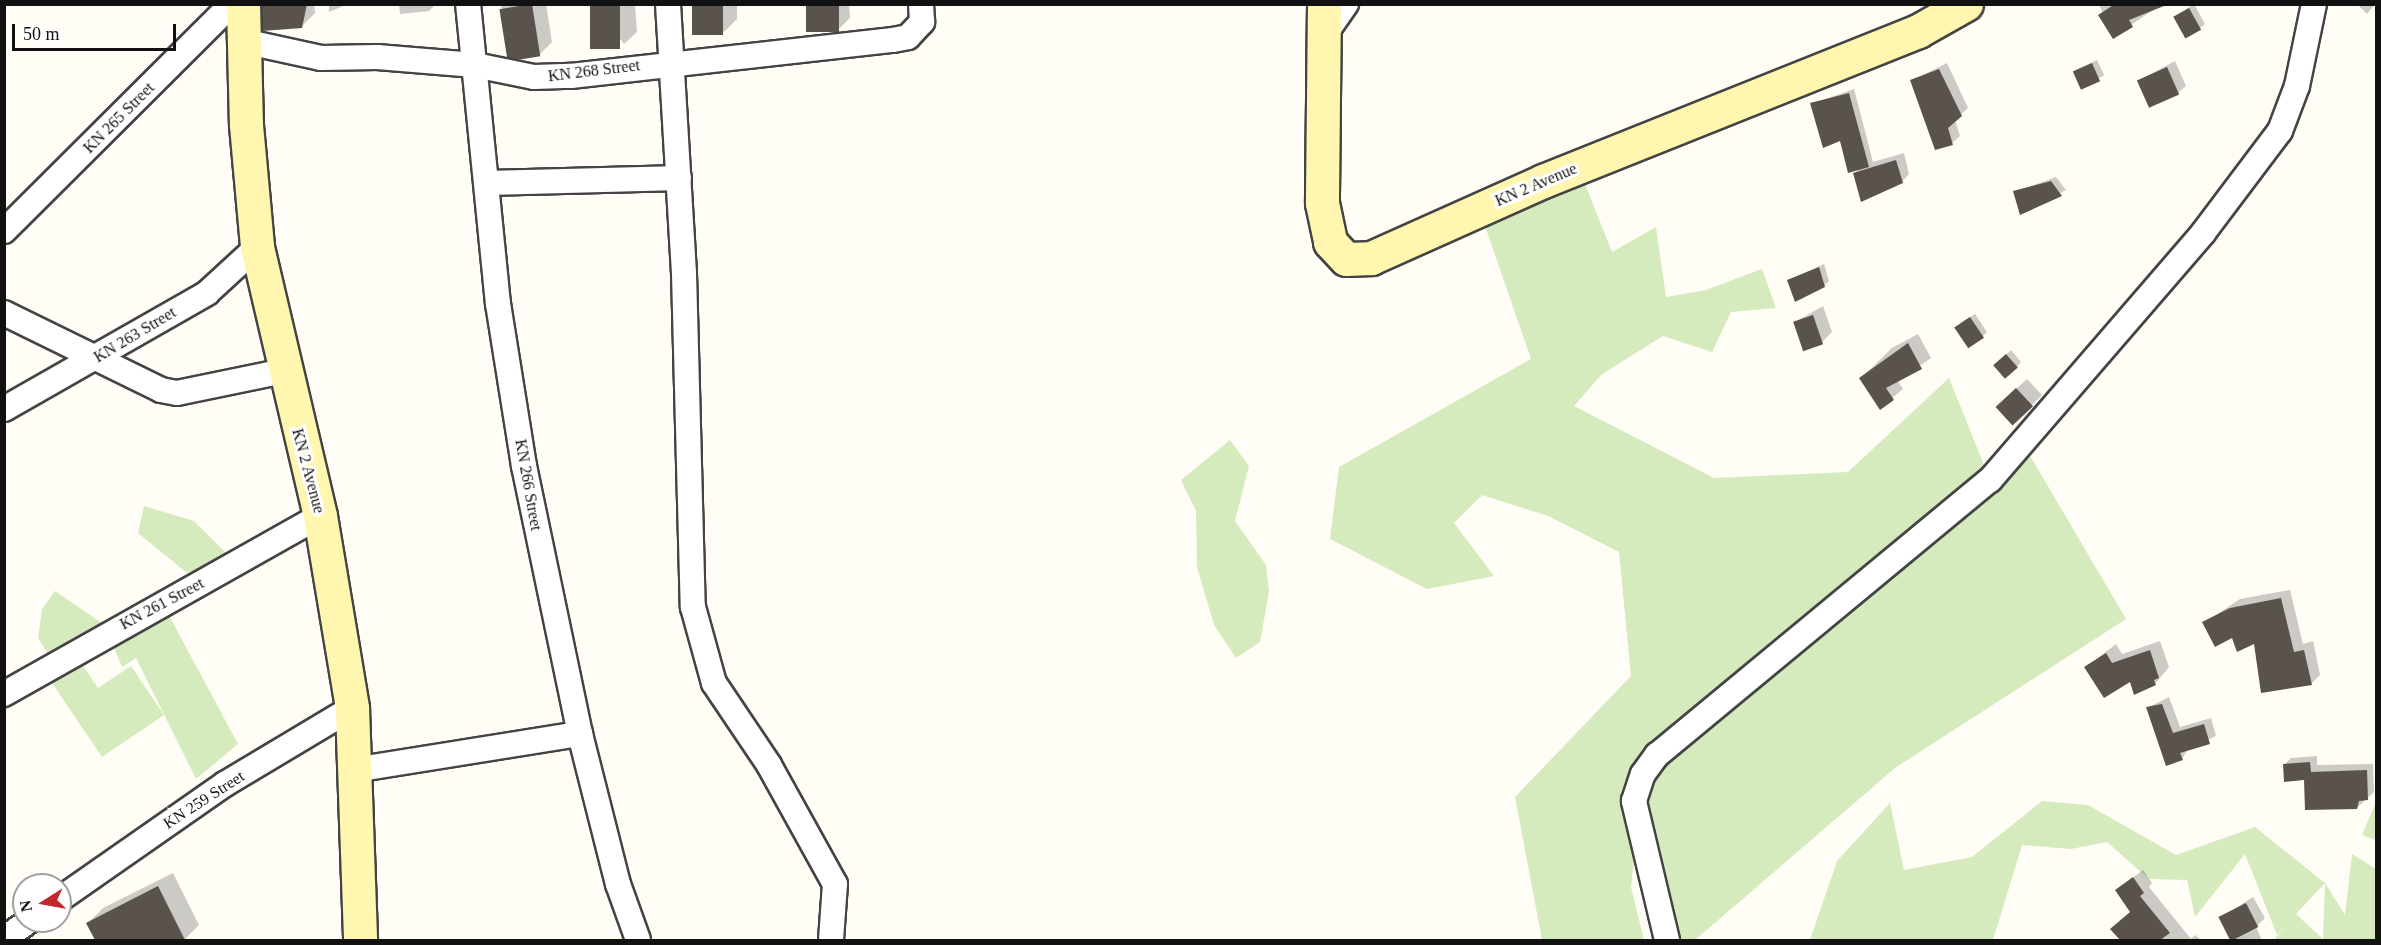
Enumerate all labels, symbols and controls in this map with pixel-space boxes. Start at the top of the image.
scale bar [15,12,178,50]
text: 50 m [23,24,60,44]
street label: KN 268 Street [547,56,641,86]
street label: KN 265 Street [80,79,158,157]
street label: KN 2 Avenue [1492,159,1580,211]
street label: KN 263 Street [90,303,180,367]
street label: KN 2 Avenue [287,426,329,516]
street label: KN 266 Street [511,438,545,532]
street label: KN 261 Street [117,574,207,634]
street label: KN 259 Street [160,767,248,833]
north arrow [12,873,72,933]
text: N [16,899,35,913]

